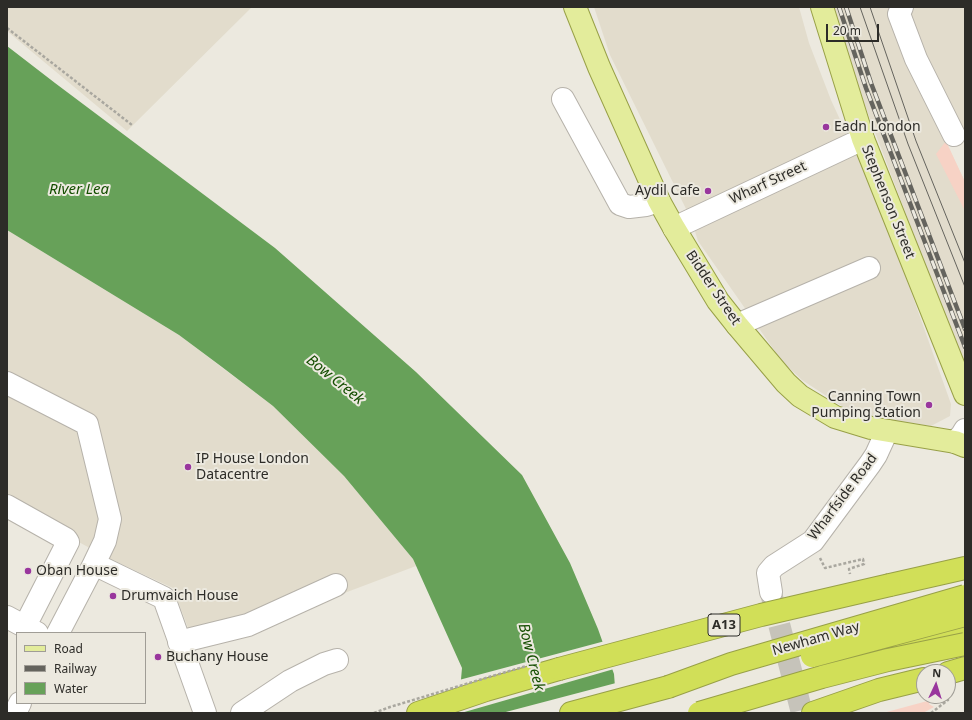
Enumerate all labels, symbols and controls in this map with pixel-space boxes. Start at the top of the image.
scale bar [828,16,881,42]
text: 20 m [833,22,861,39]
place label: Eadn London [834,119,921,135]
marker: Eadn London [821,122,831,132]
street label: Stephenson Street [858,143,918,261]
street label: Wharf Street [727,158,809,208]
water label: River Lea [49,181,109,199]
place label: Aydil Cafe [635,183,700,199]
marker: Aydil Cafe [703,186,713,196]
street label: Bidder Street [682,248,744,328]
water label: Bow Creek [303,351,367,409]
place label: Canning Town Pumping Station [811,389,921,422]
marker: Canning Town Pumping Station [924,400,934,410]
street label: Wharfside Road [805,450,881,544]
place label: IP House London Datacentre [196,451,309,484]
marker: IP House London Datacentre [183,462,193,472]
place label: Oban House [36,563,118,579]
marker: Oban House [23,566,33,576]
place label: Drumvaich House [121,588,238,604]
marker: Drumvaich House [108,591,118,601]
road number: A13 [708,614,740,636]
street label: Newham Way [770,618,862,660]
water label: Bow Creek [514,621,548,693]
legend [16,632,146,704]
text: Road [54,640,83,657]
place label: Buchany House [166,649,269,665]
marker: Buchany House [153,652,163,662]
text: Railway [54,660,97,677]
north arrow [916,664,956,704]
text: N [932,665,942,680]
text: Water [54,680,88,697]

